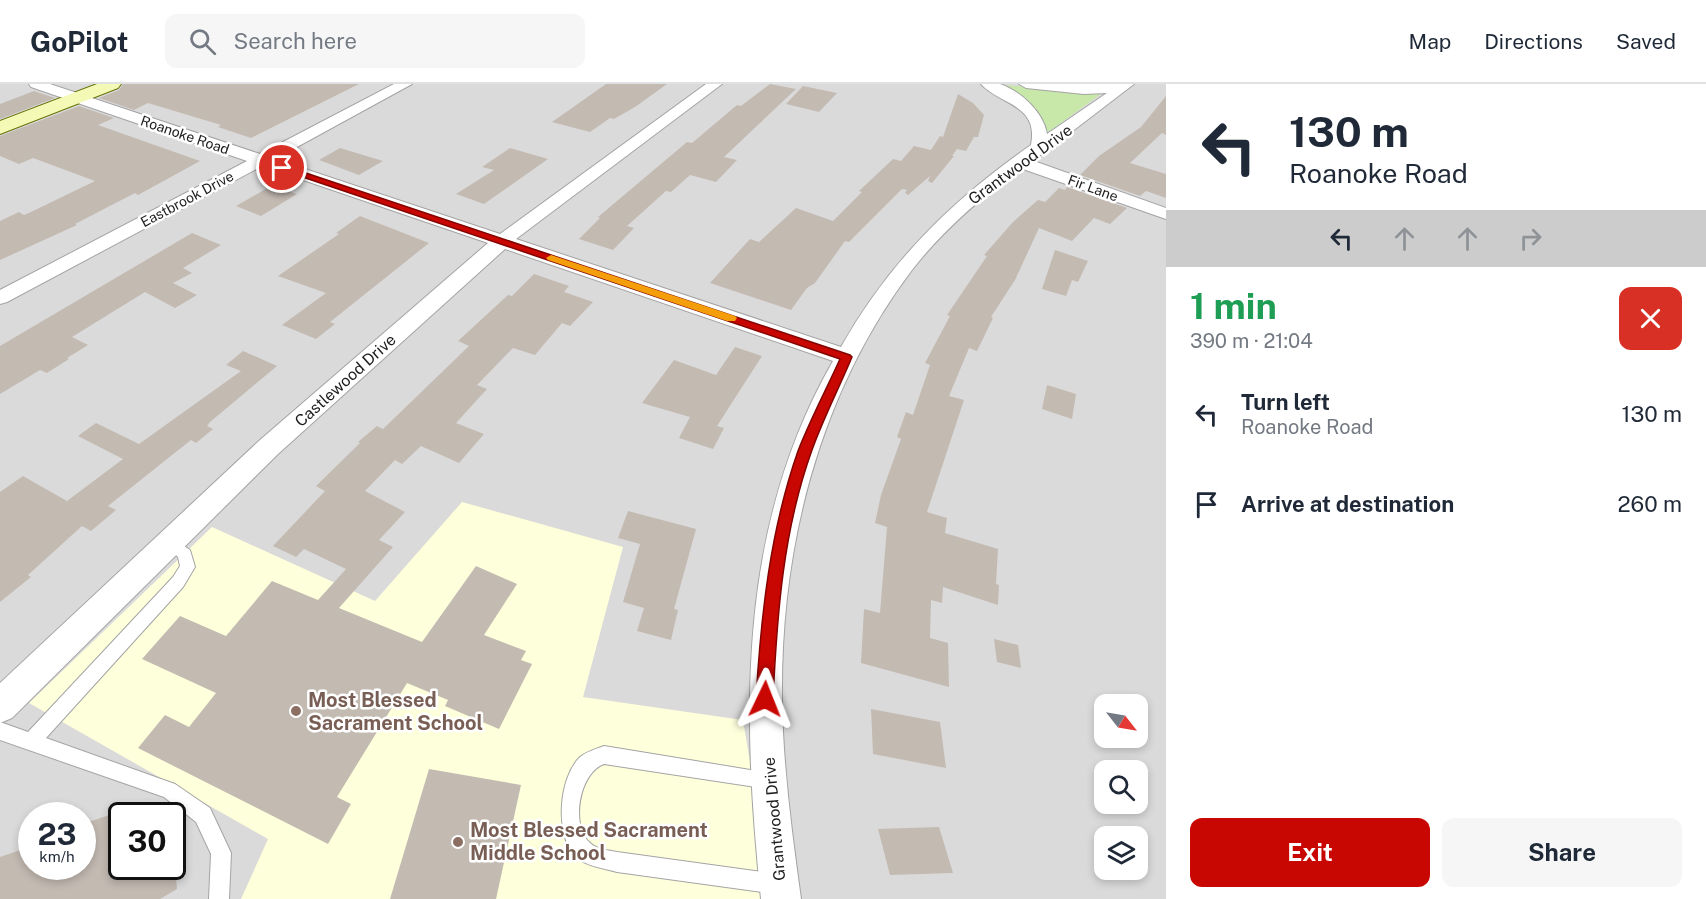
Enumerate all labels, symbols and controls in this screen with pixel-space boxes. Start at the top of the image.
search box [165,14,585,68]
text: GoPilot [30,25,129,58]
icon: search [186,25,219,58]
text: Search here [234,28,357,54]
text: Map [1409,29,1451,54]
text: Directions [1484,29,1583,54]
text: Saved [1616,29,1676,54]
text: 130 m [1289,107,1409,156]
icon: left [1190,108,1268,186]
street label: Roanoke Road [139,112,231,158]
street label: Grantwood Drive [965,120,1076,208]
pin [256,142,307,193]
icon: arrive [265,151,298,184]
text: Roanoke Road [1289,157,1468,189]
street label: Eastbrook Drive [138,168,236,230]
street label: Fir Lane [1066,172,1120,204]
icon: left [1325,222,1358,255]
icon: ahead [1388,222,1421,255]
icon: ahead [1451,222,1484,255]
icon: right [1514,222,1547,255]
text: 1 min [1190,285,1277,327]
button: close [1619,287,1682,350]
text: 390 m · 21:04 [1190,329,1313,353]
street label: Castlewood Drive [291,330,400,431]
text: Turn left [1241,389,1330,415]
icon: left [1190,398,1223,431]
text: 130 m [1621,401,1682,427]
text: Roanoke Road [1241,415,1373,439]
icon: arrive [1190,488,1223,521]
text: Arrive at destination [1241,491,1454,517]
text: 260 m [1617,491,1682,517]
position arrow [733,667,797,731]
place label: Most Blessed Sacrament School [308,688,483,735]
north arrow [1094,694,1148,748]
map controls [1094,694,1148,880]
marker: Most Blessed Sacrament School [289,704,303,718]
street label: Grantwood Drive [760,756,789,881]
button: search [1094,760,1148,814]
speed limit sign: 30 [108,802,186,880]
text: 23 [37,816,77,852]
place label: Most Blessed Sacrament Middle School [470,818,708,865]
button: Exit [1190,818,1430,887]
button: Share [1442,818,1682,887]
button: layers [1094,826,1148,880]
marker: Most Blessed Sacrament Middle School [451,835,465,849]
text: km/h [39,848,75,865]

